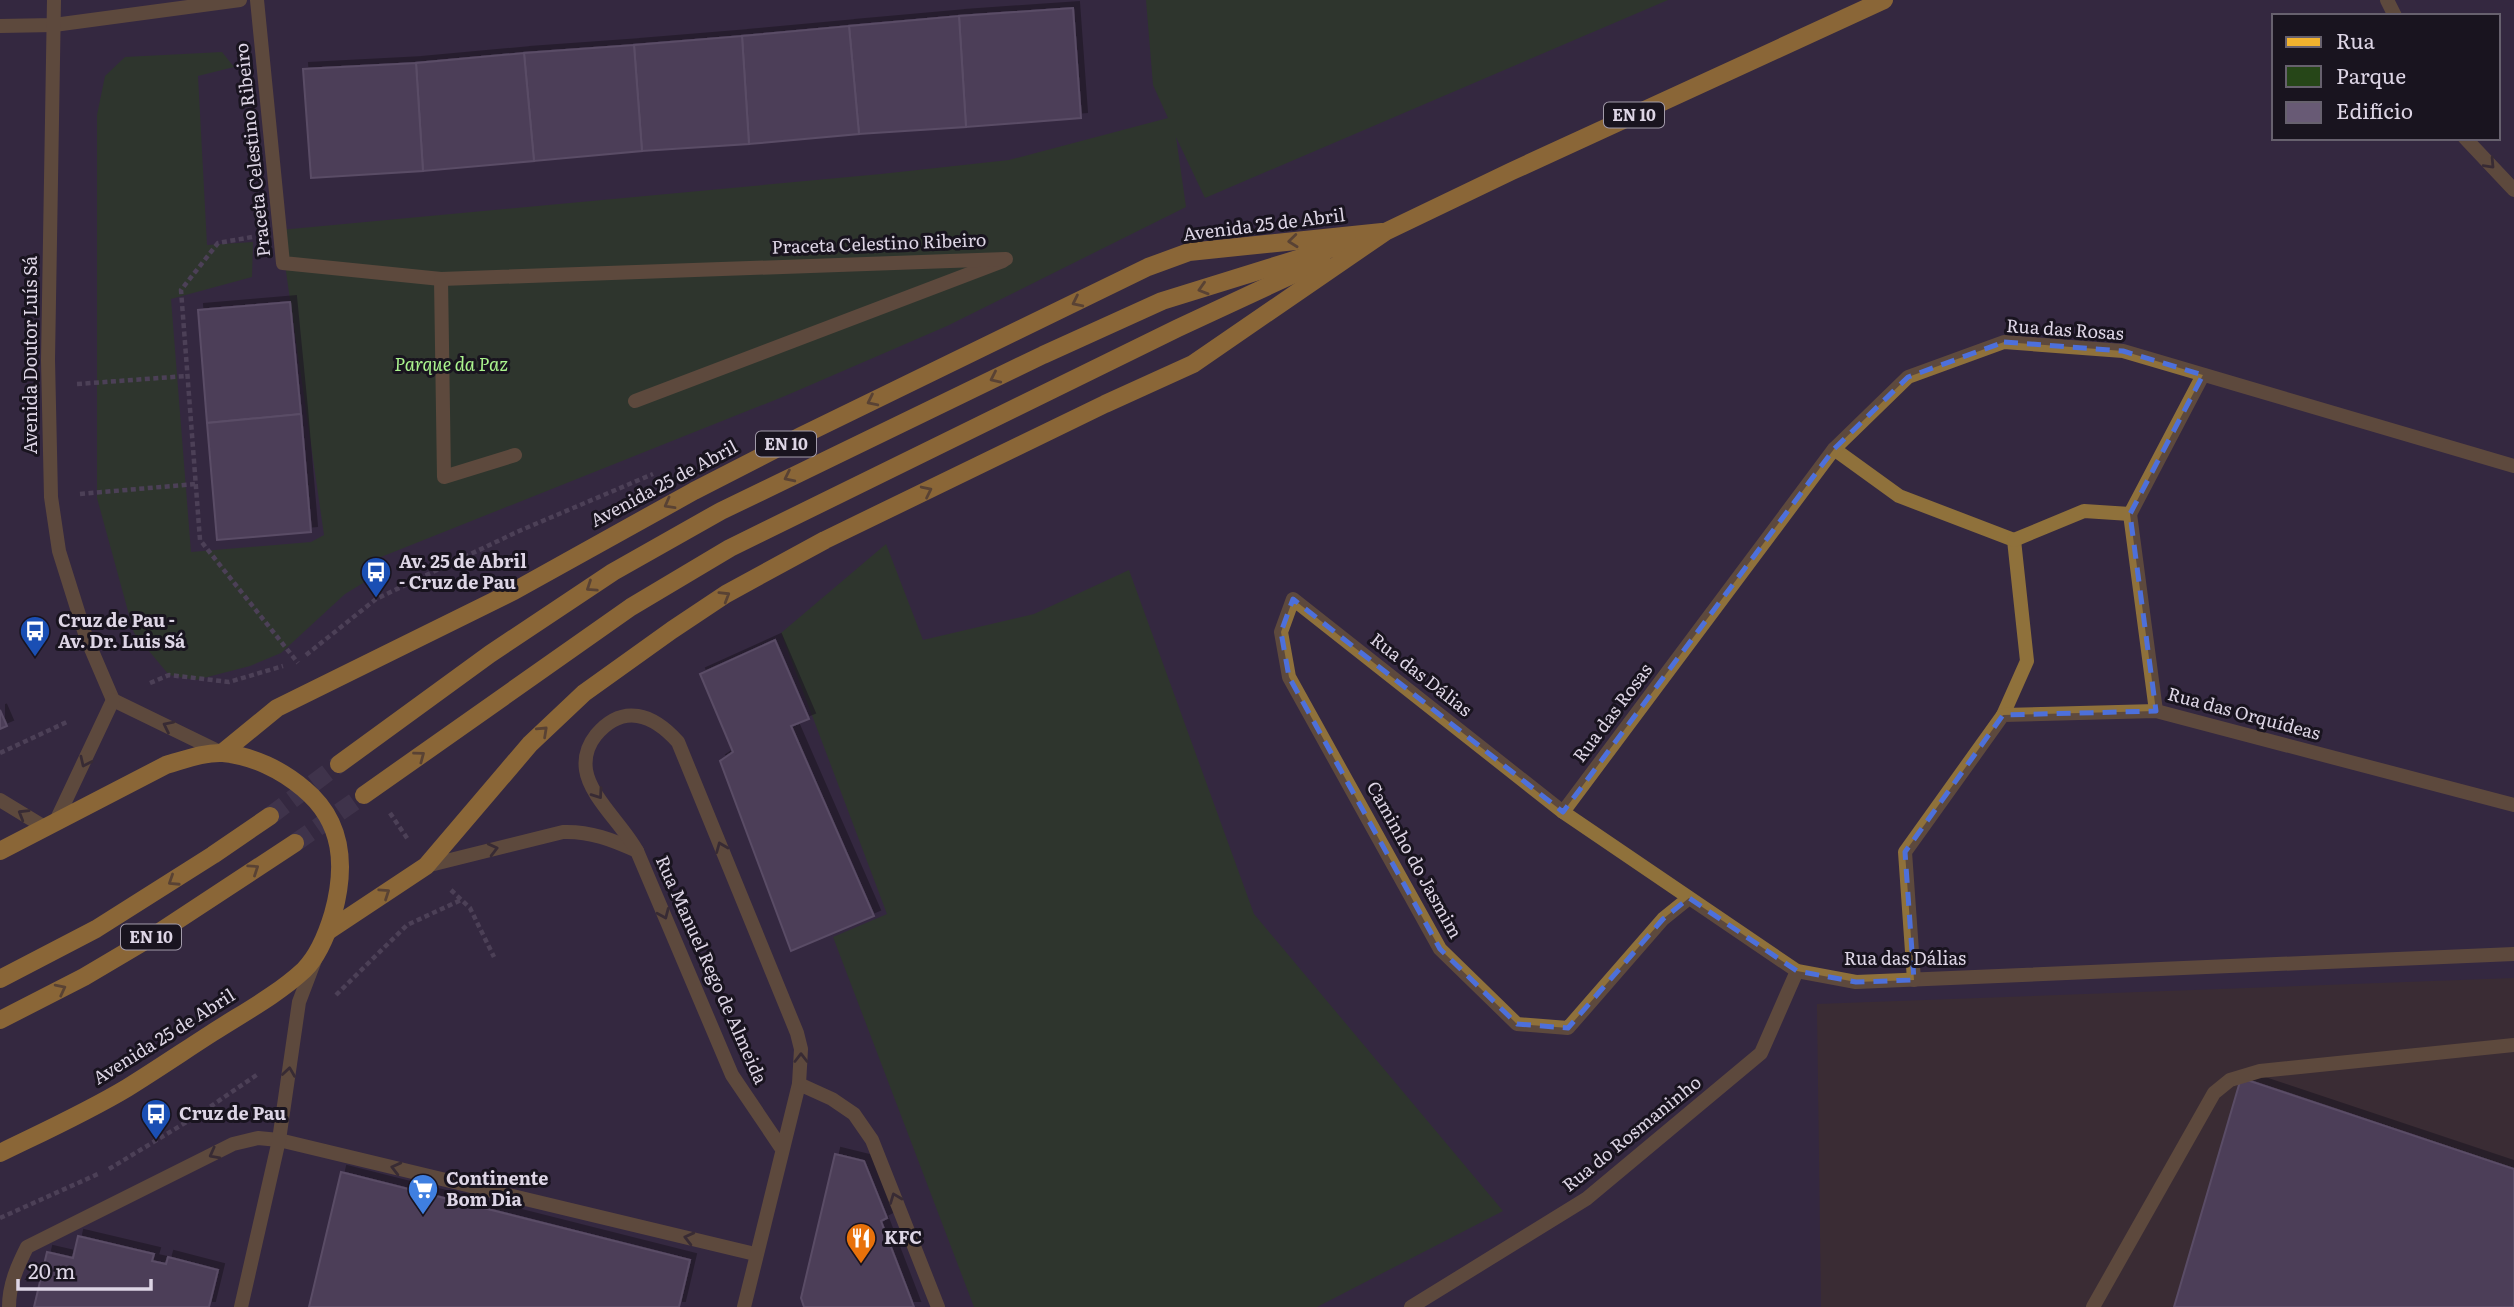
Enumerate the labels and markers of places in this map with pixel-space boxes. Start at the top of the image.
place label: Av. 25 de Abril - Cruz de Pau [399,547,527,595]
bus stop icon: Av. 25 de Abril - Cruz de Pau [359,555,393,599]
place label: Cruz de Pau - Av. Dr. Luis Sá [58,606,186,654]
bus stop icon: Cruz de Pau - Av. Dr. Luis Sá [18,614,52,658]
bus stop icon: Cruz de Pau [139,1097,173,1141]
place label: Cruz de Pau [179,1099,286,1126]
place label: Continente Bom Dia [446,1164,548,1212]
supermarket icon: Continente Bom Dia [406,1172,440,1216]
restaurant icon: KFC [844,1221,878,1265]
place label: KFC [884,1223,922,1250]

